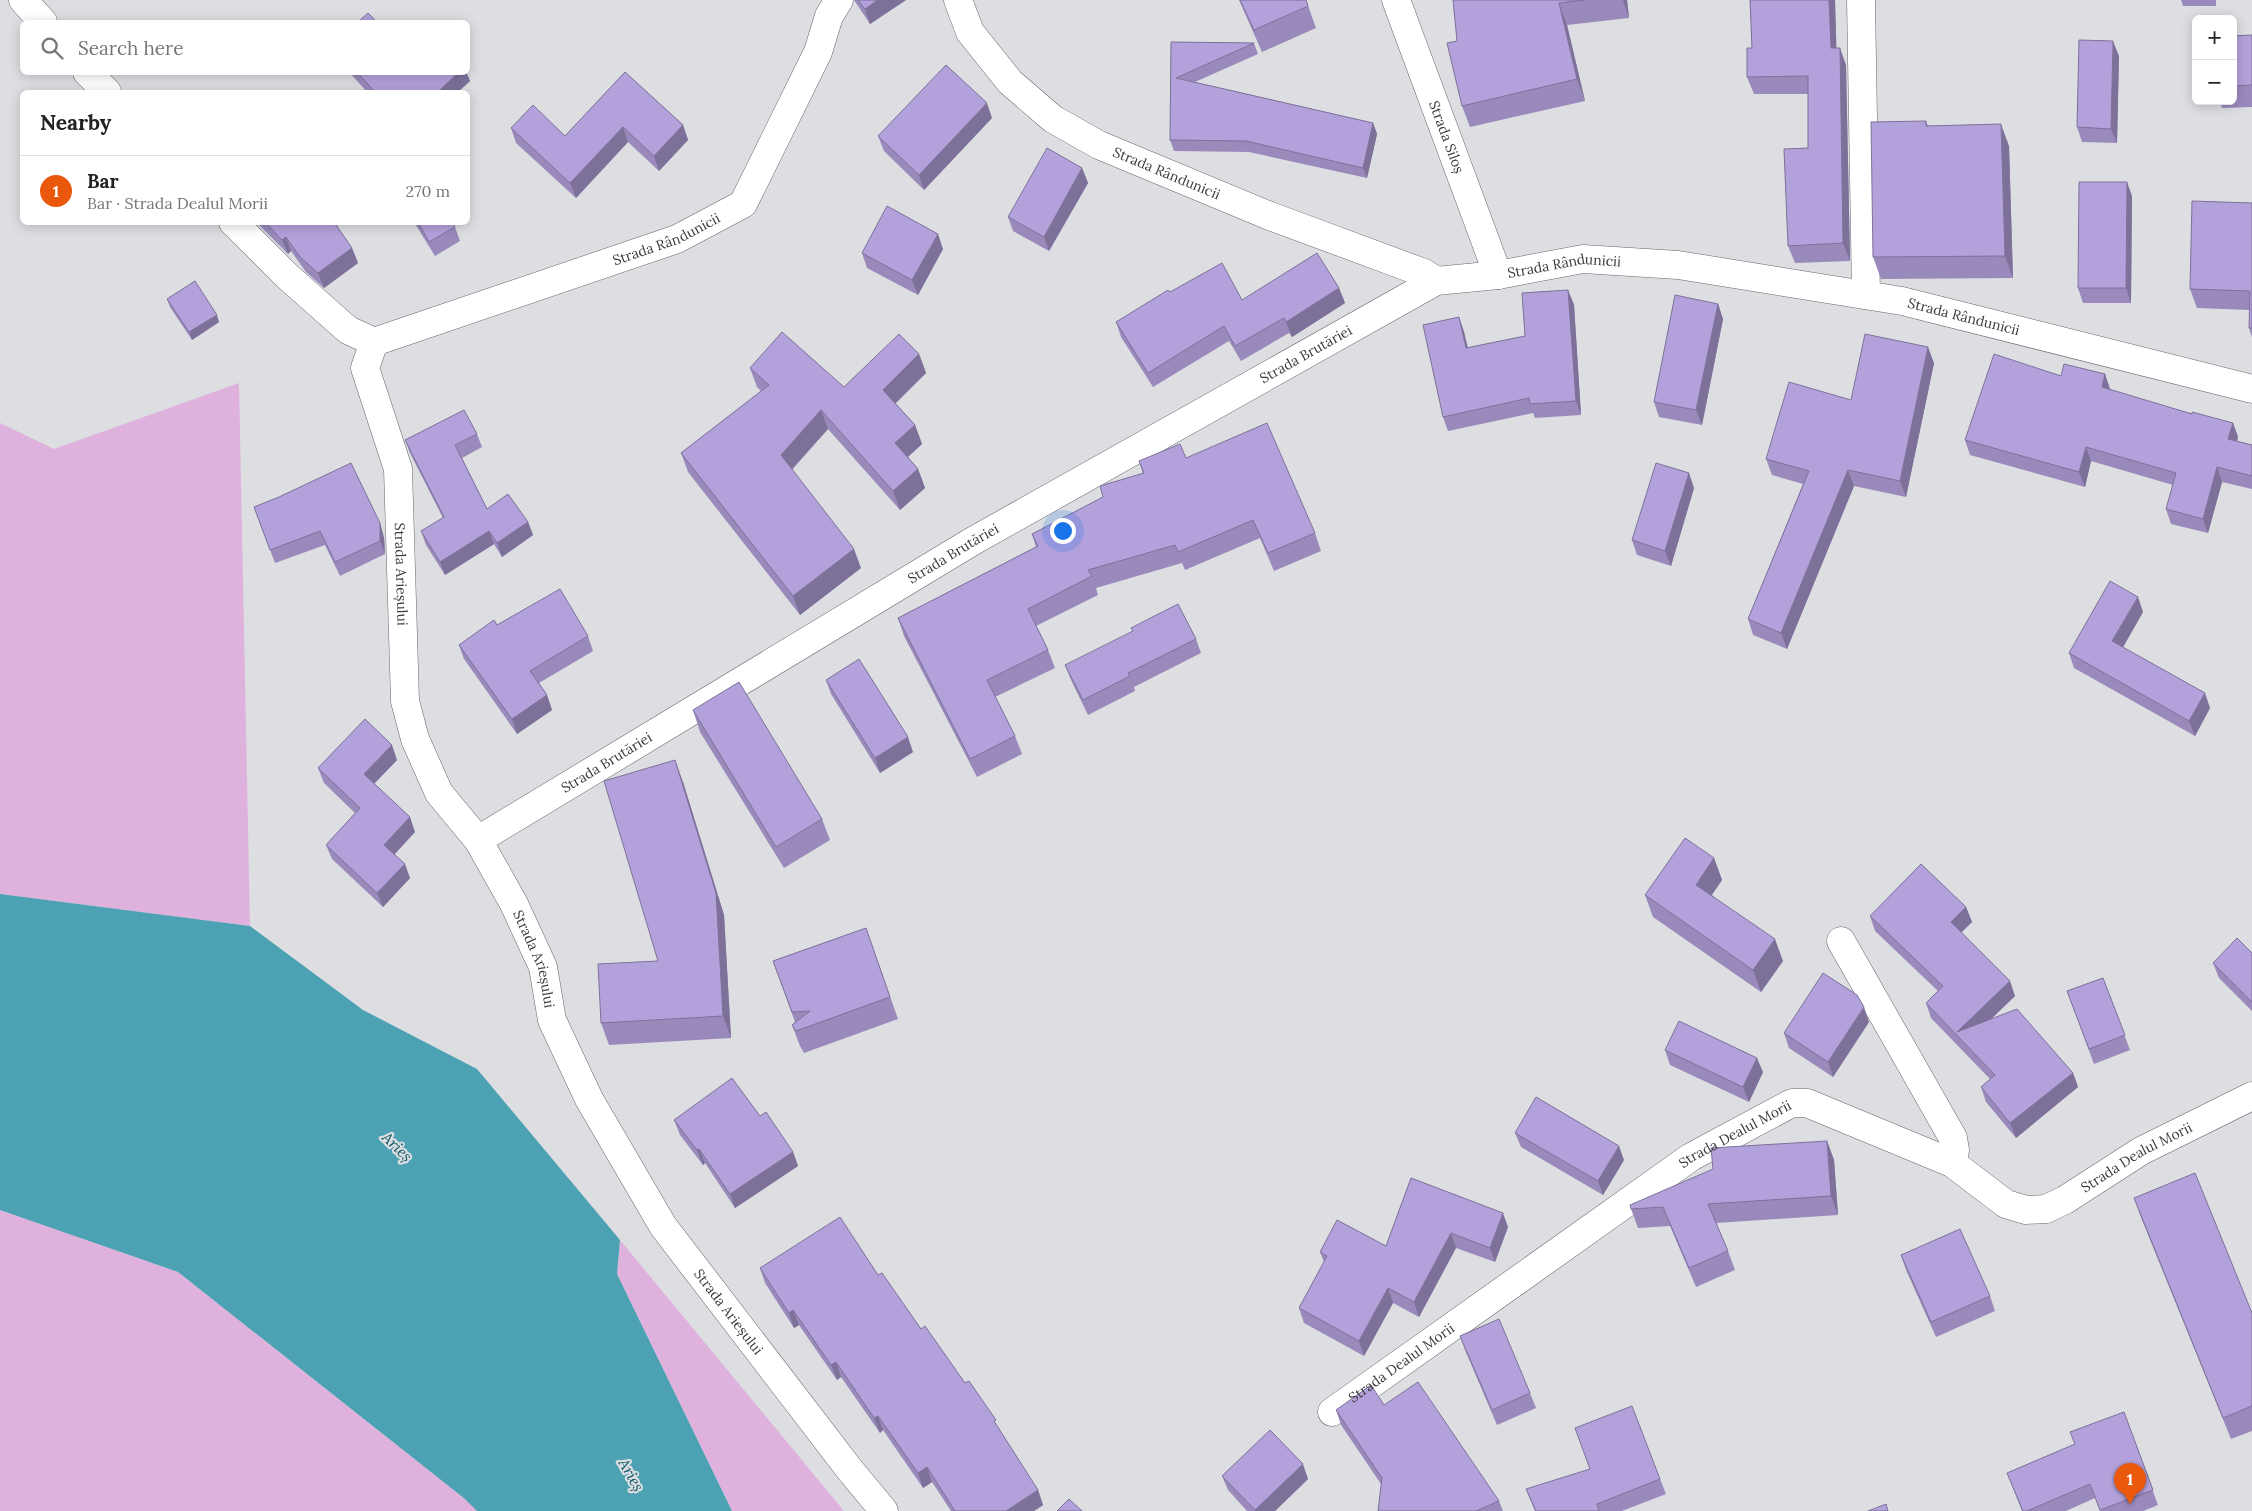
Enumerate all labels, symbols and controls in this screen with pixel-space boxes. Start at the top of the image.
map controls [2192,15,2237,105]
button: + [2192,15,2237,60]
search box [20,20,470,75]
icon: search [38,34,66,62]
text: Search here [78,36,184,60]
button: − [2192,60,2237,105]
street label: Strada Siloș [1425,98,1468,176]
text: Nearby [40,109,111,136]
street label: Strada Rândunicii [1110,143,1223,203]
text: Bar [87,169,119,193]
text: 1 [53,181,59,201]
text: 270 m [406,181,450,201]
text: Bar · Strada Dealul Morii [87,193,268,213]
street label: Strada Rândunicii [610,209,723,269]
street label: Strada Rândunicii [1506,250,1622,282]
street label: Strada Rândunicii [1906,294,2022,339]
street label: Strada Brutăriei [1256,321,1355,387]
your location [1050,518,1076,544]
street label: Strada Brutăriei [904,519,1002,587]
street label: Strada Arieșului [391,522,412,626]
street label: Strada Brutăriei [558,728,655,797]
street label: Strada Arieșului [509,907,559,1009]
street label: Strada Dealul Morii [1675,1096,1794,1172]
street label: Strada Dealul Morii [2077,1118,2195,1196]
water label: Arieș [378,1127,416,1165]
street label: Strada Arieșului [690,1265,767,1358]
street label: Strada Dealul Morii [1345,1319,1458,1406]
water label: Arieș [614,1454,648,1494]
pin: 1 [2114,1463,2146,1504]

